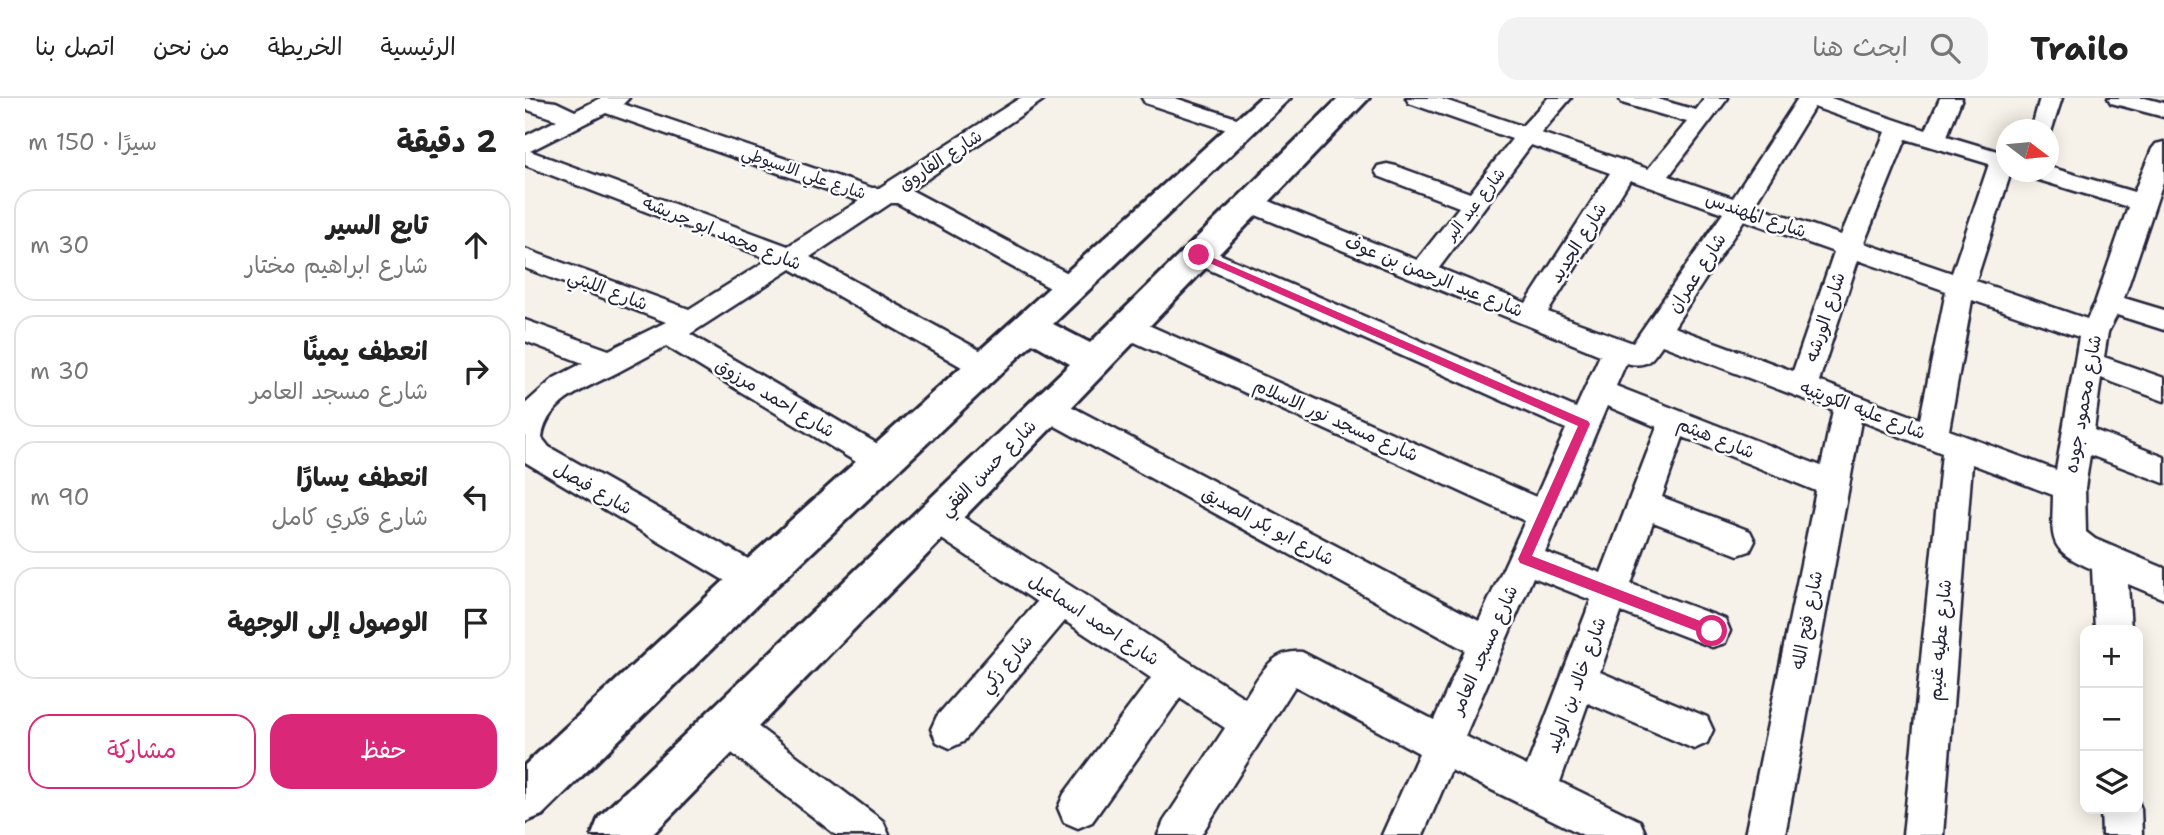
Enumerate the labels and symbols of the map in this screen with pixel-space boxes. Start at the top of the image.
north arrow [1996,119,2059,182]
street label: شارع الفاروق [893,124,987,196]
street label: شارع علي الاسيوطي [738,142,869,208]
street label: شارع عبد البر [1439,164,1511,247]
street label: شارع المهندس [1703,187,1809,243]
street label: شارع محمد ابو جريشه [639,190,805,276]
street label: شارع الجديد [1544,198,1612,288]
street label: شارع عبد الرحمن بن عوف [1341,229,1527,323]
street label: شارع عمران [1662,229,1732,317]
route end [1183,239,1214,270]
street label: شارع الليثي [563,264,651,320]
street label: شارع الورشه [1799,269,1851,365]
street label: شارع محمود جوده [2059,333,2107,475]
street label: شارع احمد مرزوق [711,353,839,443]
street label: شارع مسجد نور الاسلام [1249,373,1422,469]
street label: شارع عليه الكويتيه [1797,375,1929,445]
street label: شارع هيثم [1673,412,1758,466]
street label: شارع حسن الفقي [934,414,1045,525]
street label: شارع فيصل [549,456,637,520]
street label: شارع ابو بكر الصديق [1198,481,1338,571]
street label: شارع احمد اسماعيل [1024,569,1164,671]
street label: شارع فتح الله [1786,569,1828,671]
street label: شارع عطيه غنيم [1923,578,1959,702]
street label: شارع مسجد العامر [1444,581,1523,720]
street label: شارع خالد بن الوليد [1540,614,1612,756]
route start [1696,615,1727,646]
street label: شارع زكي [974,630,1041,701]

